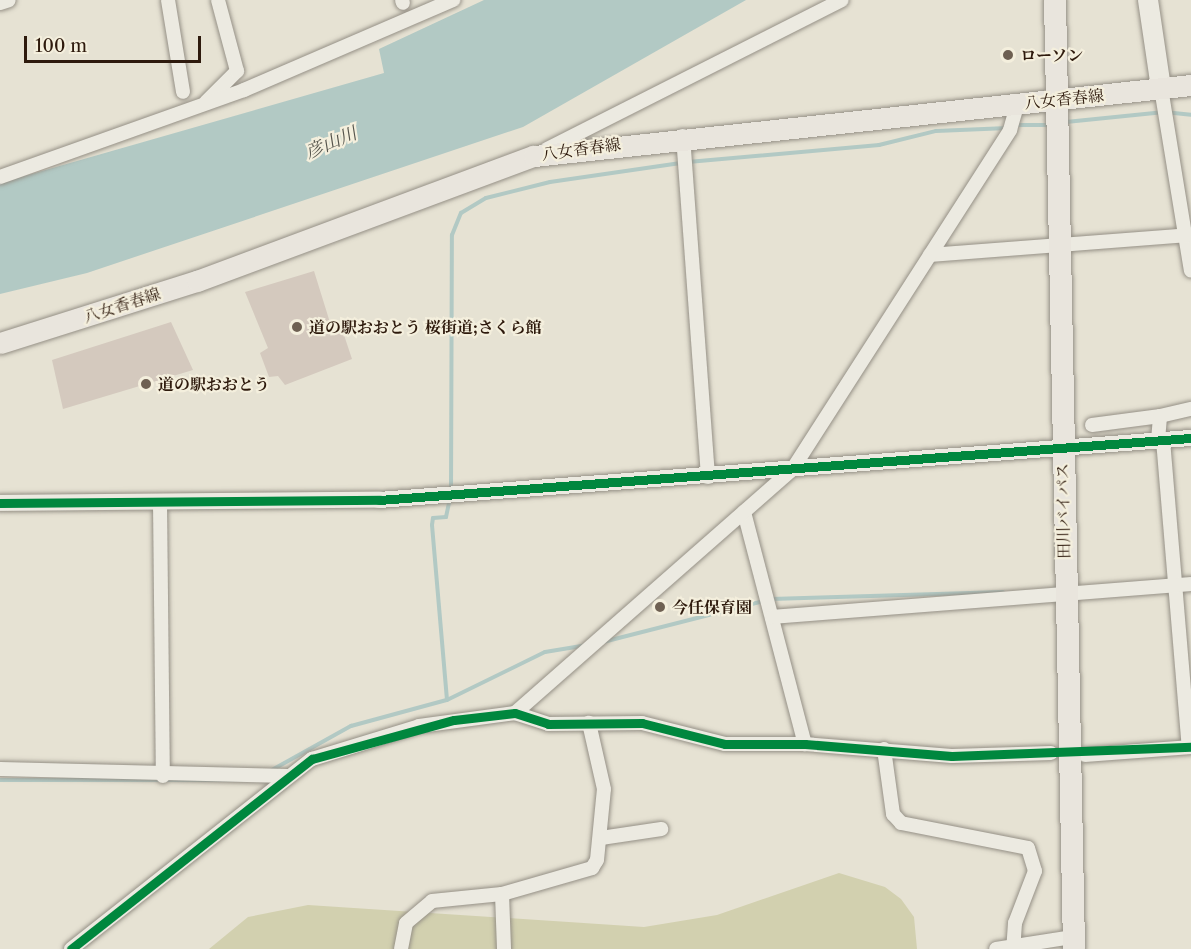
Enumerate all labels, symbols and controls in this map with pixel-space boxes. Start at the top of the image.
scale bar [27,24,204,62]
text: 100 m [35,35,87,57]
place label: ローソン [1020,45,1084,65]
marker: ローソン [1001,48,1015,62]
street label: 八女香春線 [1023,85,1105,113]
water label: 彦山川 [302,123,360,163]
street label: 八女香春線 [540,134,622,164]
street label: 八女香春線 [81,284,163,326]
place label: 道の駅おおとう 桜街道;さくら館 [309,317,542,337]
marker: 道の駅おおとう 桜街道;さくら館 [290,320,304,334]
place label: 道の駅おおとう [158,374,270,394]
marker: 道の駅おおとう [139,377,153,391]
street label: 田川バイパス [1053,463,1073,559]
place label: 今任保育園 [672,597,752,617]
marker: 今任保育園 [653,600,667,614]

